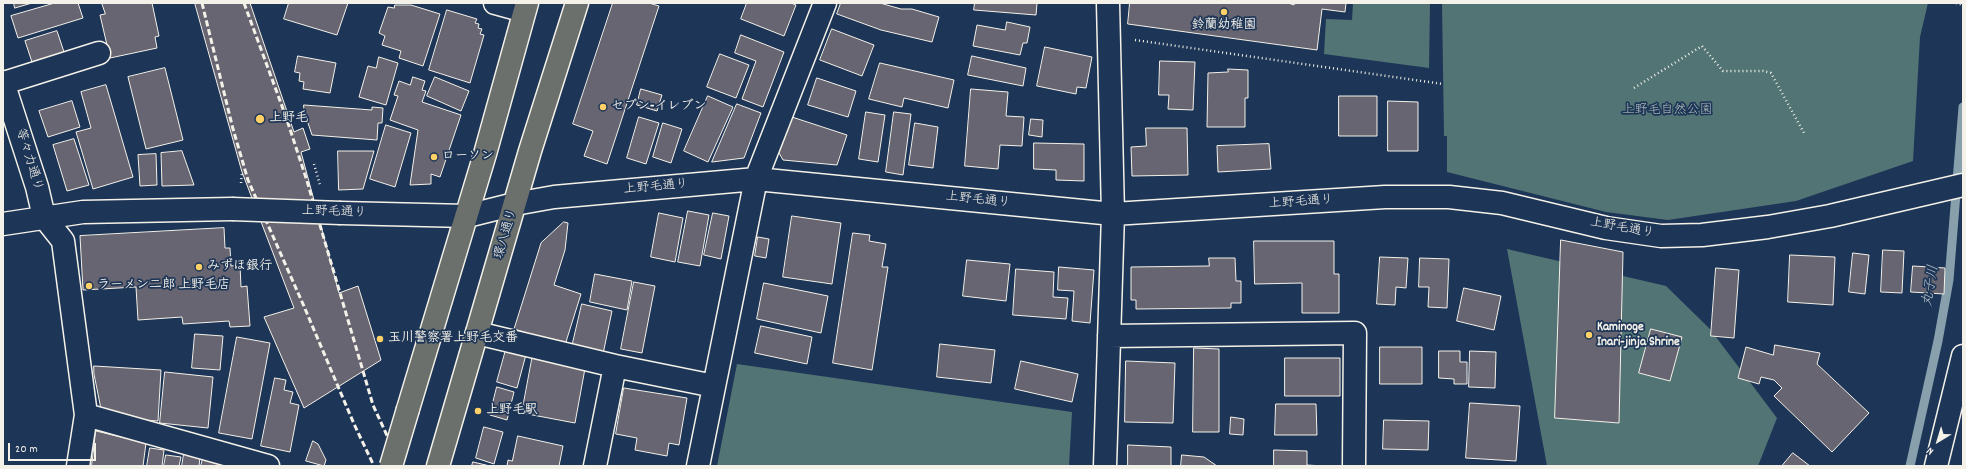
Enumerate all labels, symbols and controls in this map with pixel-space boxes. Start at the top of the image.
marker: 鈴蘭幼稚園 [1219,7,1229,17]
place label: 鈴蘭幼稚園 [1192,18,1256,34]
place label: セブン-イレブン [611,99,706,115]
marker: セブン-イレブン [598,102,608,112]
park label: 上野毛自然公園 [1622,103,1712,119]
place label: 上野毛 [269,111,308,127]
marker: 上野毛 [254,113,266,125]
street label: 等々力通り [11,127,45,193]
place label: ローソン [442,149,494,165]
marker: ローソン [429,152,439,162]
street label: 上野毛通り [623,177,689,199]
street label: 上野毛通り [945,190,1011,212]
street label: 上野毛通り [1268,193,1334,213]
street label: 上野毛通り [301,204,367,222]
street label: 環八通り [492,207,522,261]
street label: 上野毛通り [1589,216,1655,242]
place label: みずほ銀行 [207,259,272,275]
marker: みずほ銀行 [194,262,204,272]
water label: 丸子川 [1920,264,1944,308]
place label: ラーメン二郎 上野毛店 [97,278,230,294]
marker: ラーメン二郎 上野毛店 [84,281,94,291]
place label: Kaminoge Inari-jinja Shrine [1597,320,1680,351]
marker: Kaminoge Inari-jinja Shrine [1584,330,1594,340]
place label: 玉川警察署上野毛交番 [388,331,518,347]
marker: 玉川警察署上野毛交番 [375,334,385,344]
place label: 上野毛駅 [486,403,538,419]
marker: 上野毛駅 [473,406,483,416]
north arrow [1918,421,1958,461]
scale bar [10,435,98,461]
text: 20 m [15,441,38,458]
text: N [1924,442,1938,458]

